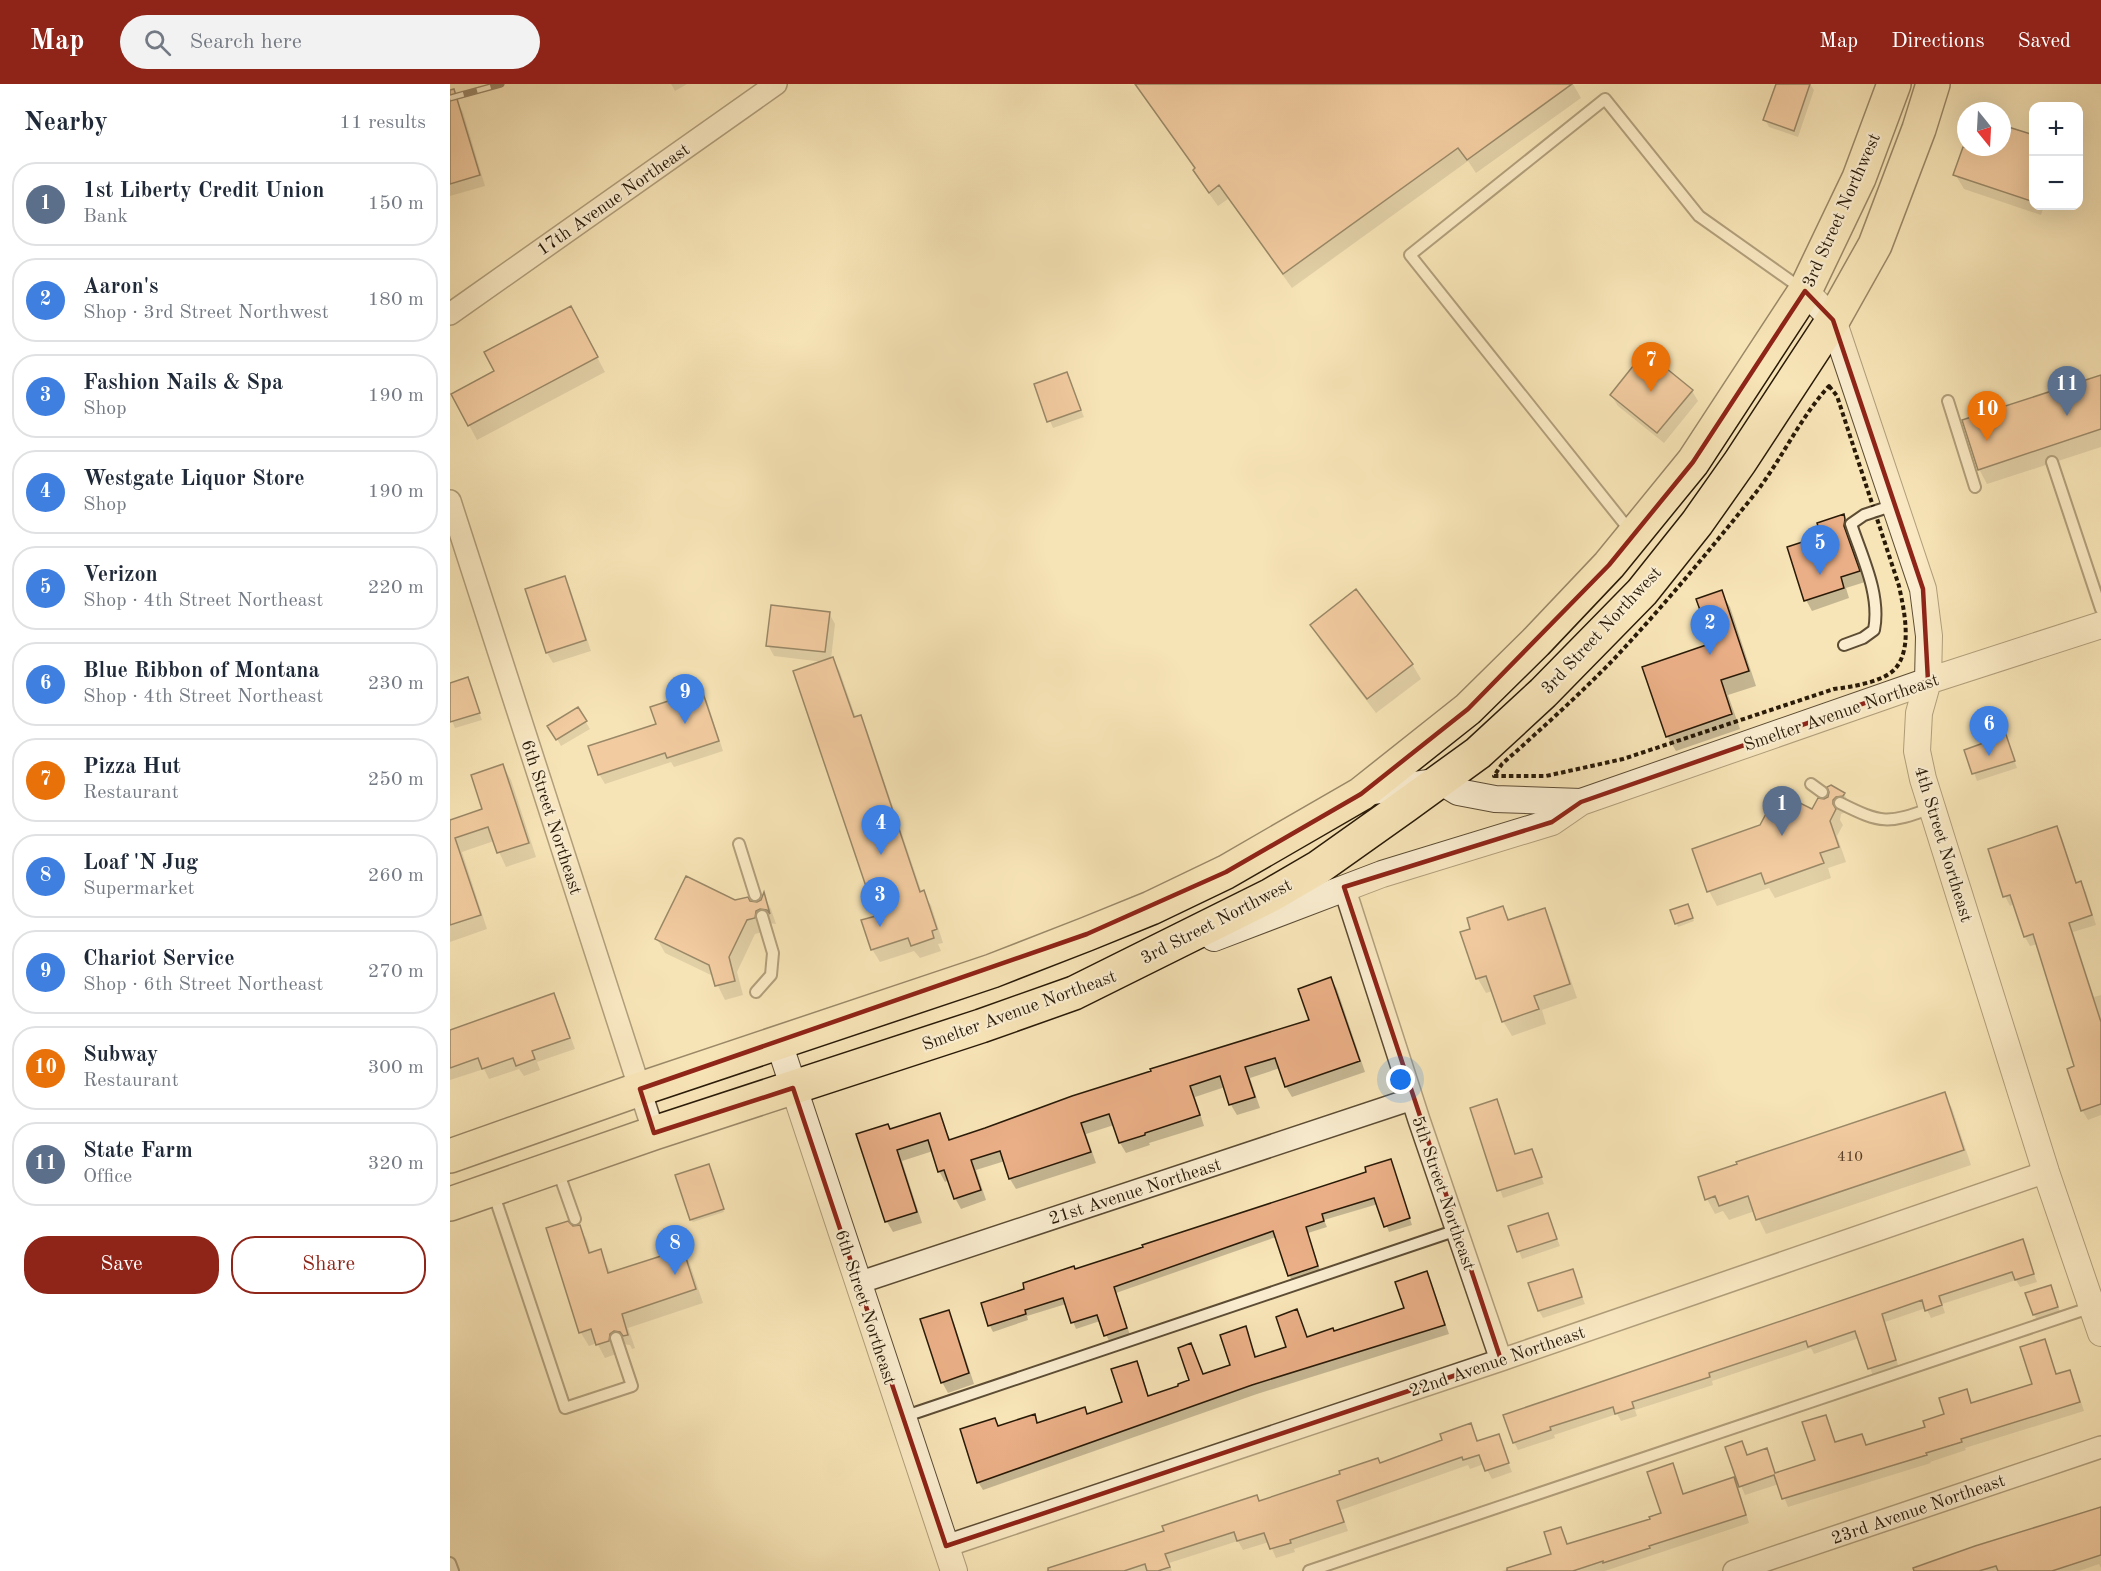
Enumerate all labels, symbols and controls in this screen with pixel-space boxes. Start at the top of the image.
search box [120,15,540,69]
icon: search [141,26,174,59]
text: Map [30,28,84,56]
text: Search here [189,31,302,53]
text: Map [1819,31,1858,52]
text: Directions [1891,31,1985,52]
text: Saved [2018,31,2071,52]
north arrow [1957,102,2011,156]
map controls [2029,102,2083,210]
button: + [2029,102,2083,156]
text: Nearby [24,110,108,136]
text: 11 results [339,113,426,133]
street label: 3rd Street Northwest [1800,131,1884,290]
street label: 17th Avenue Northeast [534,140,693,259]
button: − [2029,156,2083,210]
text: 1st Liberty Credit Union [83,180,324,202]
text: 1 [40,194,51,214]
text: 150 m [368,194,424,214]
text: Bank [83,207,128,227]
text: Aaron's [83,276,158,298]
text: 2 [40,290,51,310]
text: 180 m [368,290,424,310]
text: Shop · 3rd Street Northwest [83,303,329,323]
pin: 7 [1632,342,1670,392]
pin: 11 [2048,366,2086,416]
text: Fashion Nails & Spa [83,372,283,394]
text: 3 [40,386,51,406]
text: 190 m [368,386,424,406]
pin: 10 [1968,392,2006,441]
text: Shop [83,399,127,419]
text: Westgate Liquor Store [83,468,305,490]
text: 4 [40,482,51,502]
text: 190 m [368,482,424,502]
text: Shop [83,495,127,515]
pin: 5 [1800,526,1840,575]
text: Verizon [83,564,158,586]
street label: 3rd Street Northwest [1538,564,1665,698]
text: 5 [40,578,51,598]
text: 220 m [368,578,424,598]
text: Shop · 4th Street Northeast [83,591,323,611]
pin: 2 [1690,606,1730,655]
text: Blue Ribbon of Montana [83,660,320,682]
street label: Smelter Avenue Northeast [1741,671,1941,755]
text: 6 [40,674,51,694]
text: 230 m [368,674,424,694]
pin: 9 [666,674,704,724]
text: Shop · 4th Street Northeast [83,687,323,707]
pin: 6 [1970,706,2008,756]
street label: 6th Street Northeast [517,738,585,897]
text: Pizza Hut [83,756,181,778]
street label: 4th Street Northeast [1911,764,1975,924]
text: 7 [40,770,51,790]
text: 250 m [368,770,424,790]
text: Restaurant [83,783,179,803]
pin: 1 [1762,786,1802,836]
pin: 4 [862,806,900,855]
text: Loaf 'N Jug [83,852,198,874]
text: 8 [40,866,51,886]
text: 260 m [368,866,424,886]
street label: 3rd Street Northwest [1138,876,1295,968]
pin: 3 [860,878,900,927]
text: Supermarket [83,879,194,899]
text: Chariot Service [83,948,235,970]
text: 9 [40,962,51,982]
text: 270 m [368,962,424,982]
street label: Smelter Avenue Northeast [920,967,1119,1055]
text: Shop · 6th Street Northeast [83,975,323,995]
text: Subway [83,1044,158,1066]
text: 10 [34,1058,57,1078]
text: 300 m [368,1058,424,1078]
your location [1386,1065,1415,1094]
text: Restaurant [83,1071,179,1091]
street label: 5th Street Northeast [1408,1114,1478,1273]
text: State Farm [83,1140,193,1162]
house number: 410 [1837,1150,1863,1165]
text: 11 [34,1154,57,1174]
text: 320 m [368,1154,424,1174]
street label: 21st Avenue Northeast [1047,1156,1224,1228]
text: Office [83,1167,132,1187]
pin: 8 [656,1226,694,1275]
street label: 6th Street Northeast [831,1228,899,1387]
button: Save [24,1236,219,1294]
button: Share [231,1236,426,1294]
street label: 22nd Avenue Northeast [1407,1323,1588,1401]
street label: 23rd Avenue Northeast [1829,1472,2008,1548]

